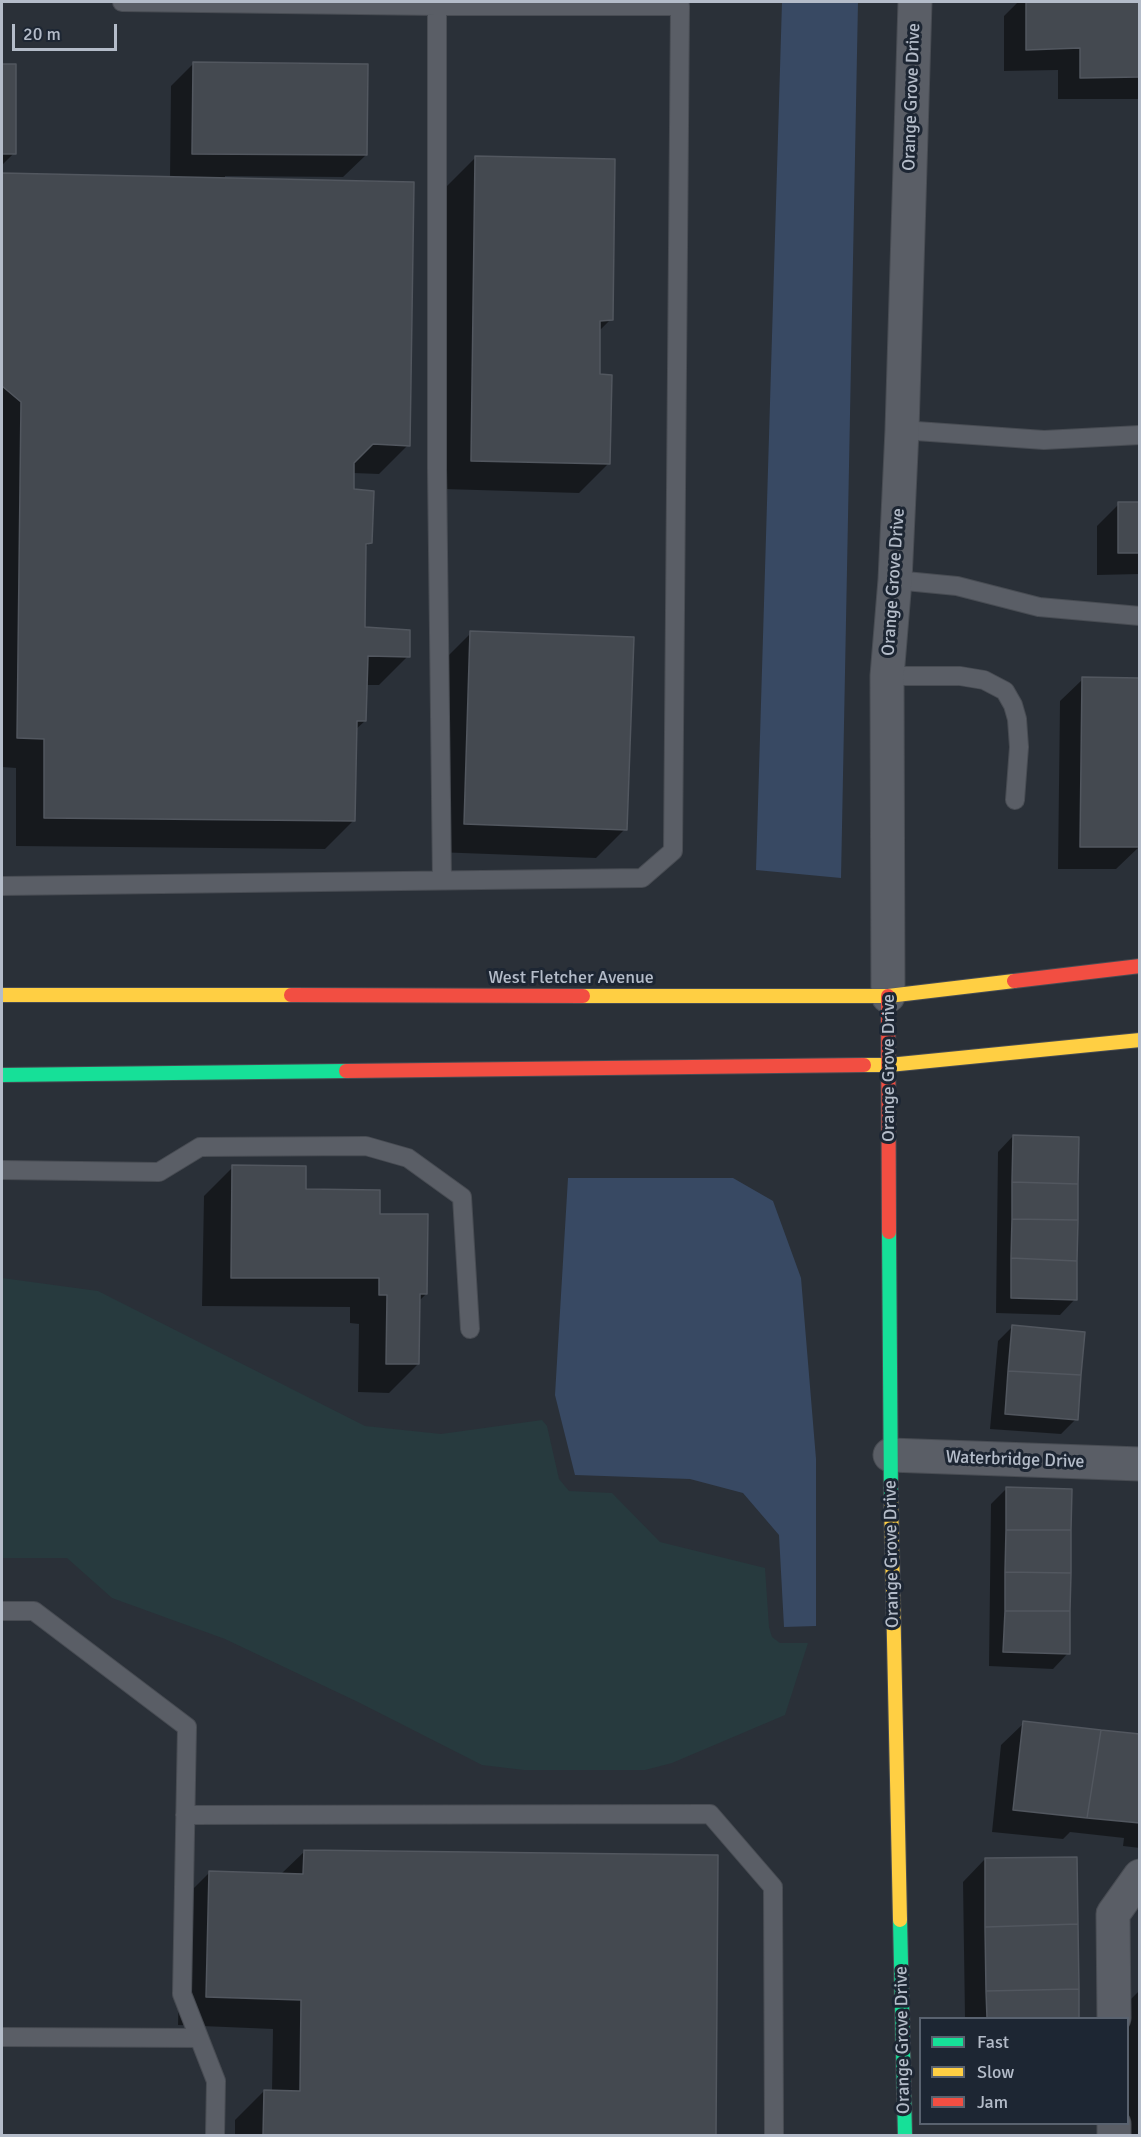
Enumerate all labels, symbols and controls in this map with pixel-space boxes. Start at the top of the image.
scale bar [15,12,120,50]
text: 20 m [23,23,61,45]
street label: Orange Grove Drive [899,23,925,171]
street label: Orange Grove Drive [878,507,910,657]
street label: West Fletcher Avenue [488,967,654,989]
street label: Orange Grove Drive [878,994,900,1142]
street label: Waterbridge Drive [945,1447,1085,1473]
street label: Orange Grove Drive [880,1480,904,1628]
street label: Orange Grove Drive [891,1966,915,2114]
legend [919,2017,1129,2125]
text: Fast [977,2031,1009,2053]
text: Slow [977,2061,1014,2083]
text: Jam [977,2091,1008,2113]

